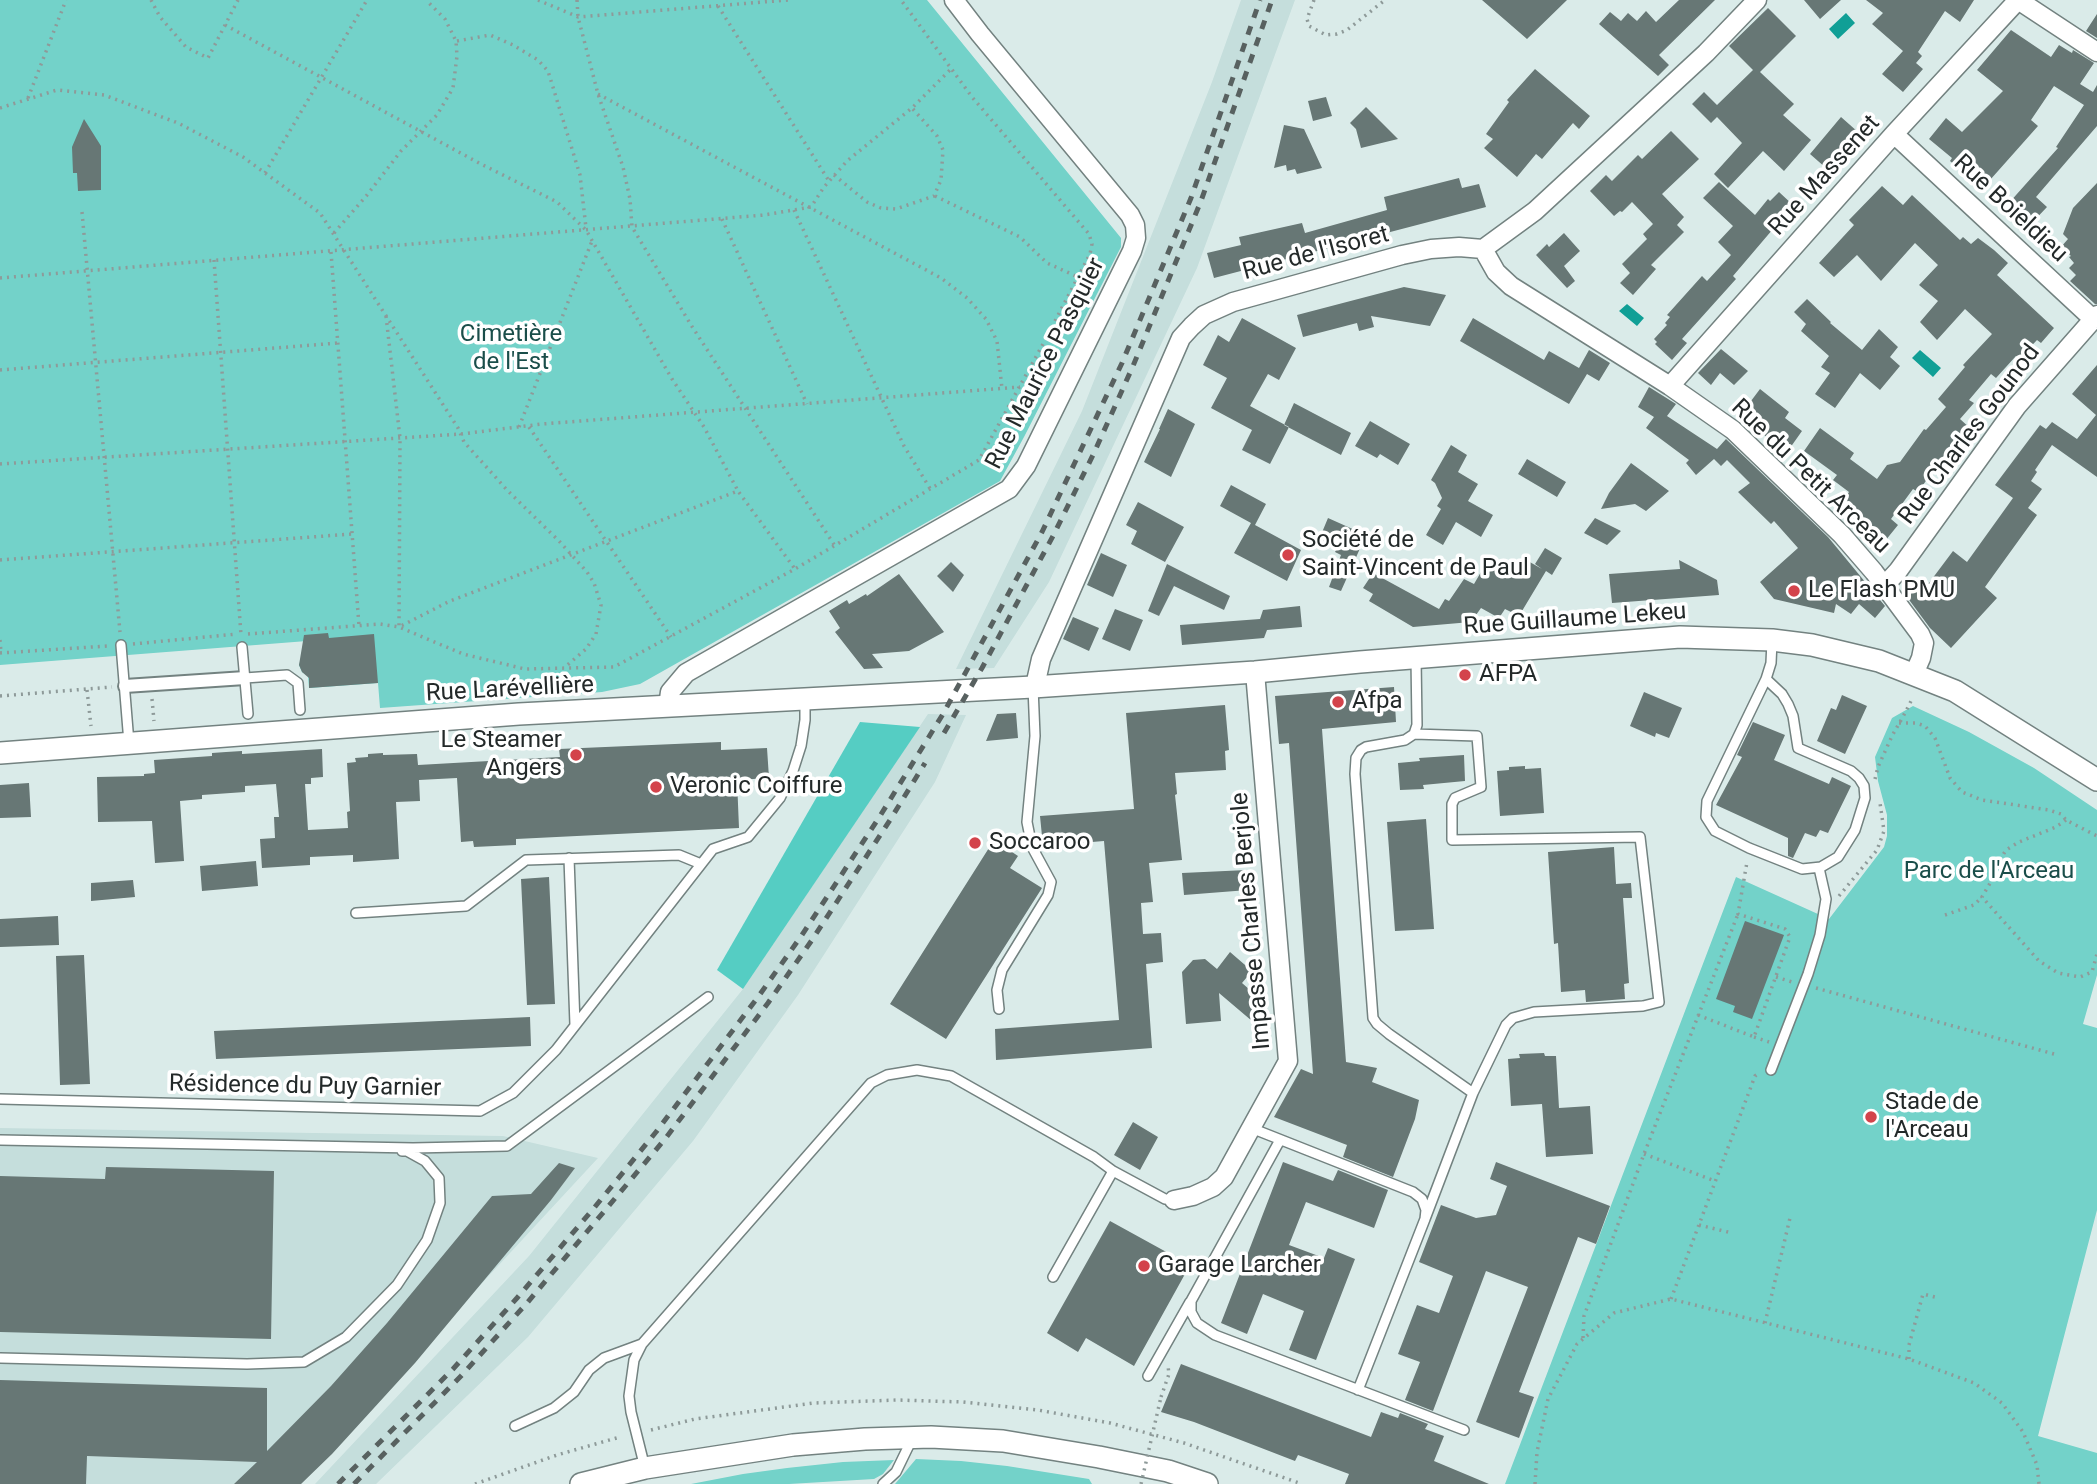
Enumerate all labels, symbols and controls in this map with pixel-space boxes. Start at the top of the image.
street label: Rue Massenet [1763,110,1887,242]
street label: Rue Boieldieu [1947,149,2073,269]
street label: Rue de l'Isoret [1240,221,1392,287]
street label: Rue Maurice Pasquier [980,254,1112,474]
park label: Cimetière de l'Est [460,321,562,377]
street label: Rue Charles Gounod [1893,340,2047,530]
street label: Rue du Petit Arceau [1725,394,1895,560]
place label: Société de Saint-Vincent de Paul [1302,527,1529,583]
marker: Société de Saint-Vincent de Paul [1280,547,1296,563]
place label: Le Flash PMU [1808,577,1955,605]
marker: Le Flash PMU [1786,583,1802,599]
street label: Rue Guillaume Lekeu [1463,598,1687,642]
place label: AFPA [1479,661,1537,689]
marker: AFPA [1457,667,1473,683]
street label: Rue Larévellière [425,671,595,709]
place label: Afpa [1352,688,1403,716]
marker: Afpa [1330,694,1346,710]
place label: Le Steamer Angers [441,727,562,783]
marker: Le Steamer Angers [568,747,584,763]
place label: Veronic Coiffure [670,773,842,801]
marker: Veronic Coiffure [648,779,664,795]
street label: Impasse Charles Berjole [1226,791,1278,1051]
place label: Soccaroo [989,829,1090,857]
marker: Soccaroo [967,835,983,851]
park label: Parc de l'Arceau [1904,858,2074,886]
street label: Résidence du Puy Garnier [169,1070,441,1104]
place label: Stade de l'Arceau [1885,1089,1979,1145]
marker: Stade de l'Arceau [1863,1109,1879,1125]
place label: Garage Larcher [1158,1252,1321,1280]
marker: Garage Larcher [1136,1258,1152,1274]

